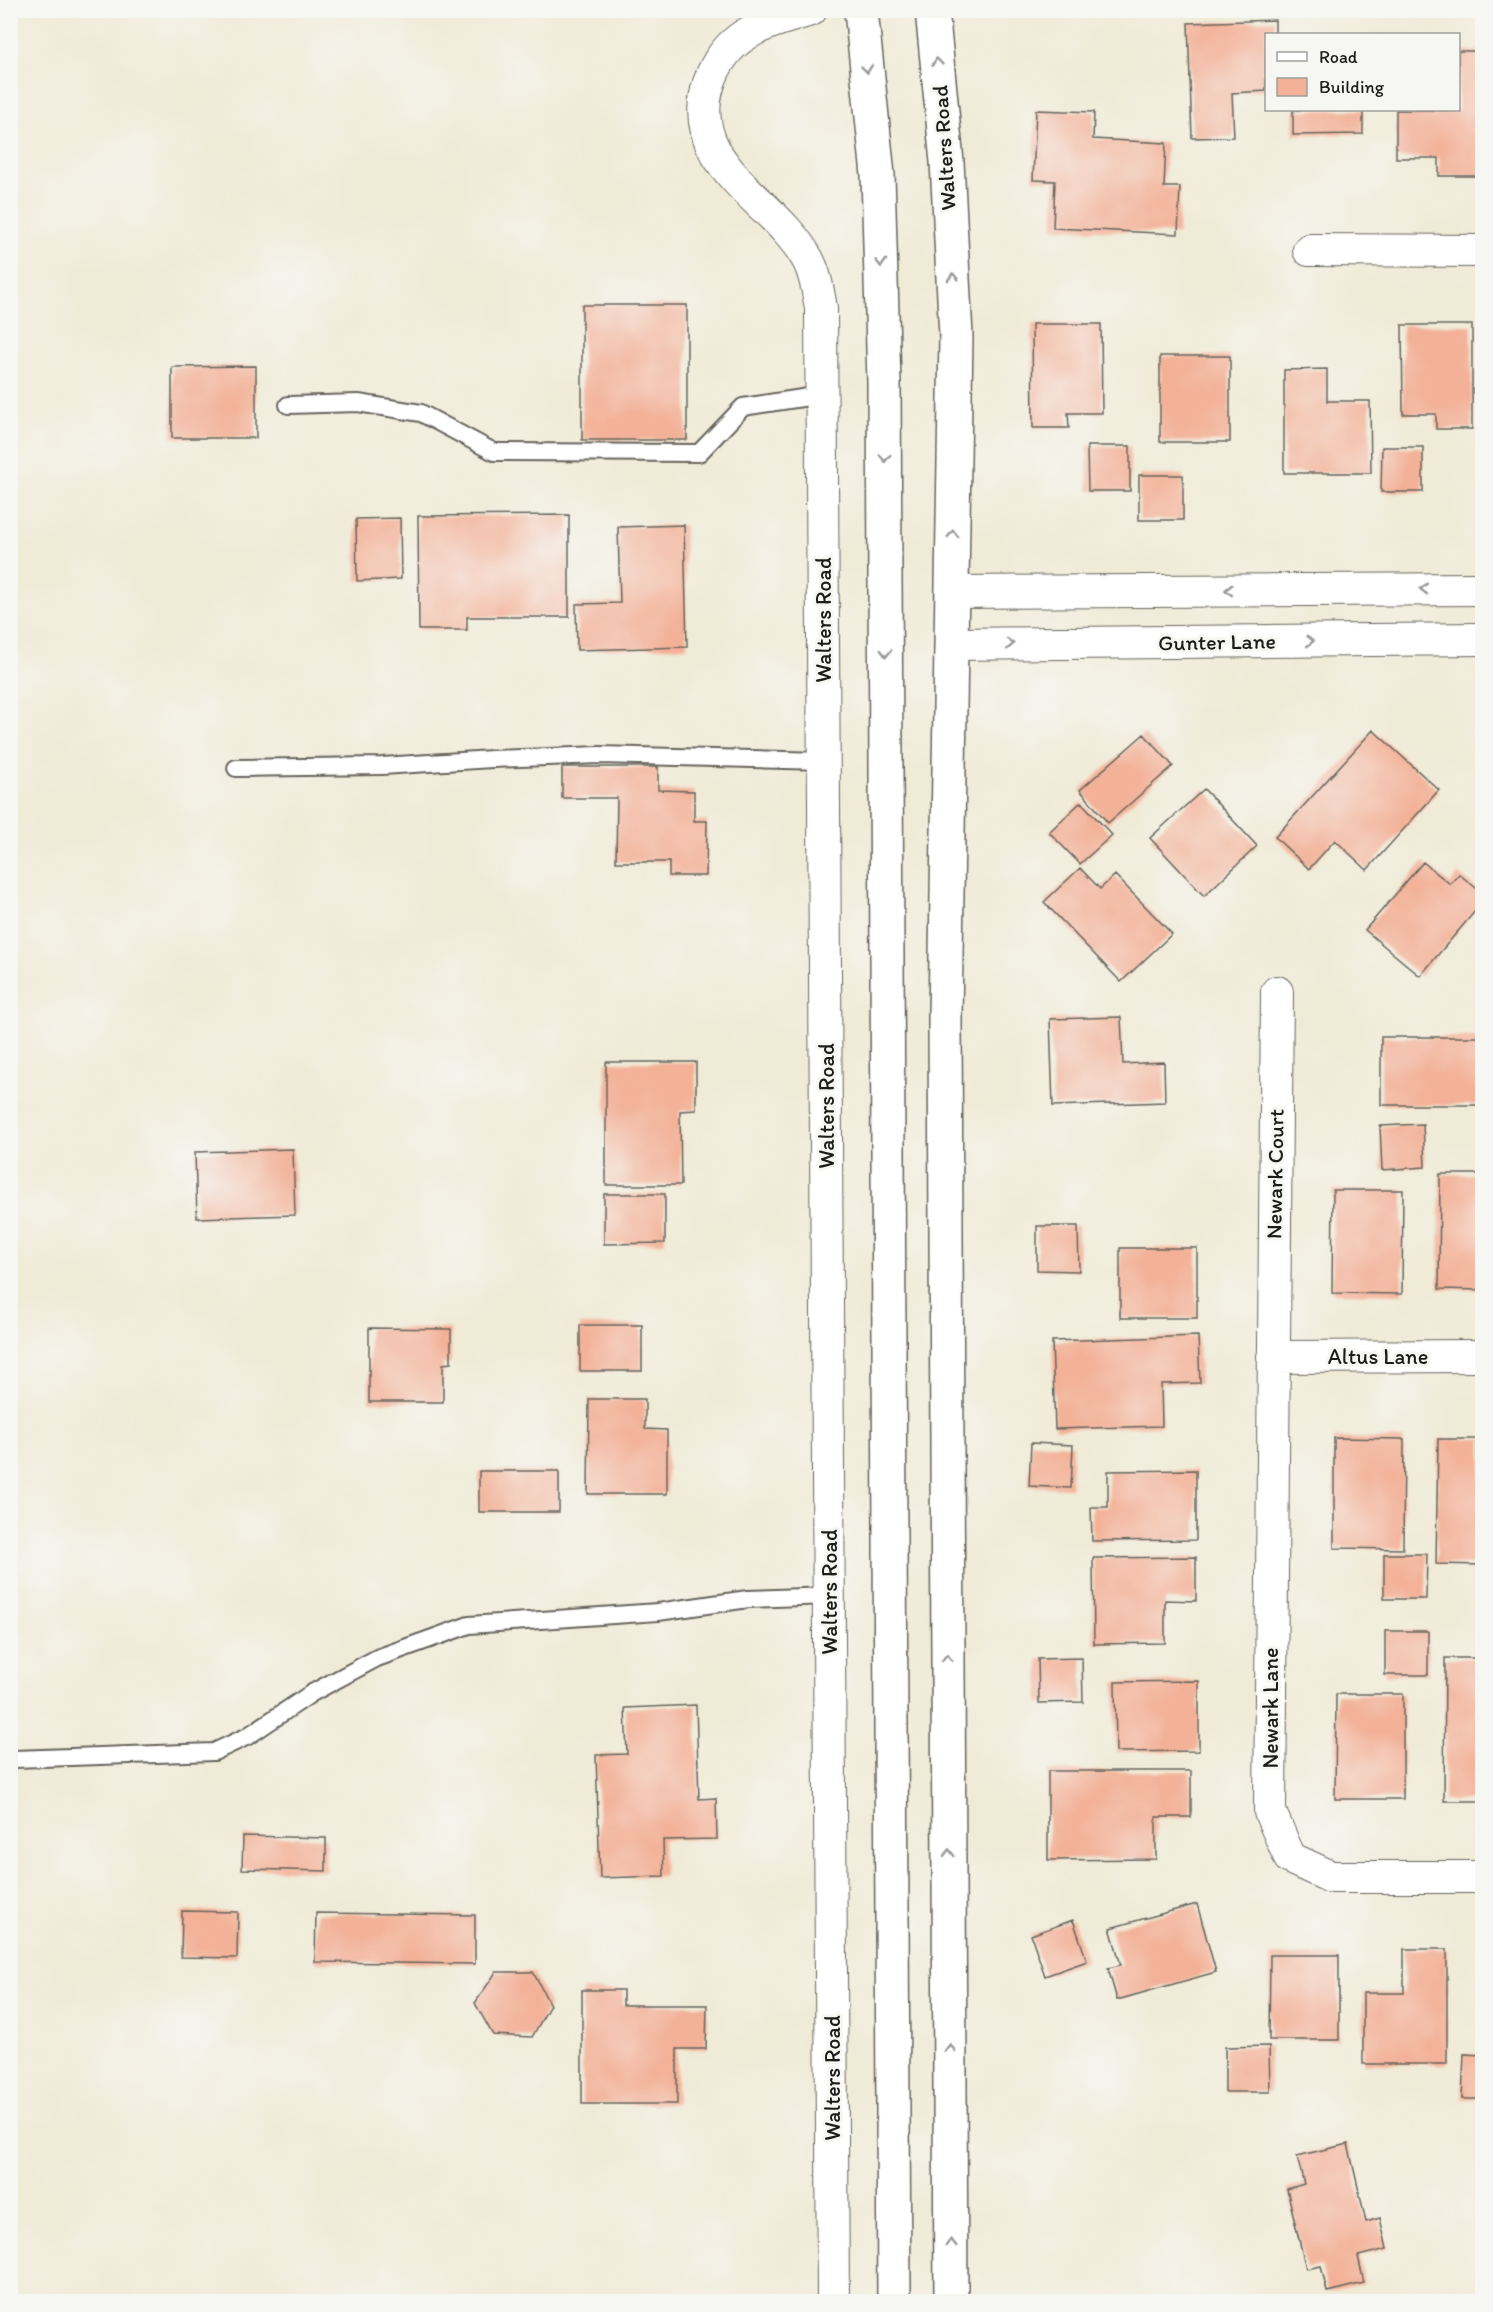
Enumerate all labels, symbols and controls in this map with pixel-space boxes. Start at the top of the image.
legend [1265,33,1460,111]
text: Road [1319,46,1358,68]
one-way arrow [931,58,944,67]
one-way arrow [860,64,873,73]
text: Building [1319,76,1385,98]
street label: Walters Road [926,84,962,212]
one-way arrow [874,259,887,268]
one-way arrow [946,273,959,282]
one-way arrow [878,454,891,463]
one-way arrow [947,529,960,538]
street label: Walters Road [810,557,837,683]
one-way arrow [1420,583,1429,595]
one-way arrow [1225,584,1234,596]
street label: Gunter Lane [1158,627,1276,657]
one-way arrow [1305,635,1314,647]
one-way arrow [1005,637,1014,650]
one-way arrow [880,649,892,658]
street label: Walters Road [813,1043,840,1169]
street label: Newark Court [1260,1109,1290,1239]
street label: Altus Lane [1328,1343,1428,1370]
street label: Walters Road [816,1529,843,1655]
street label: Newark Lane [1257,1647,1284,1769]
one-way arrow [941,1654,954,1663]
one-way arrow [943,1849,955,1858]
street label: Walters Road [819,2015,846,2141]
one-way arrow [944,2044,956,2053]
one-way arrow [945,2239,957,2248]

